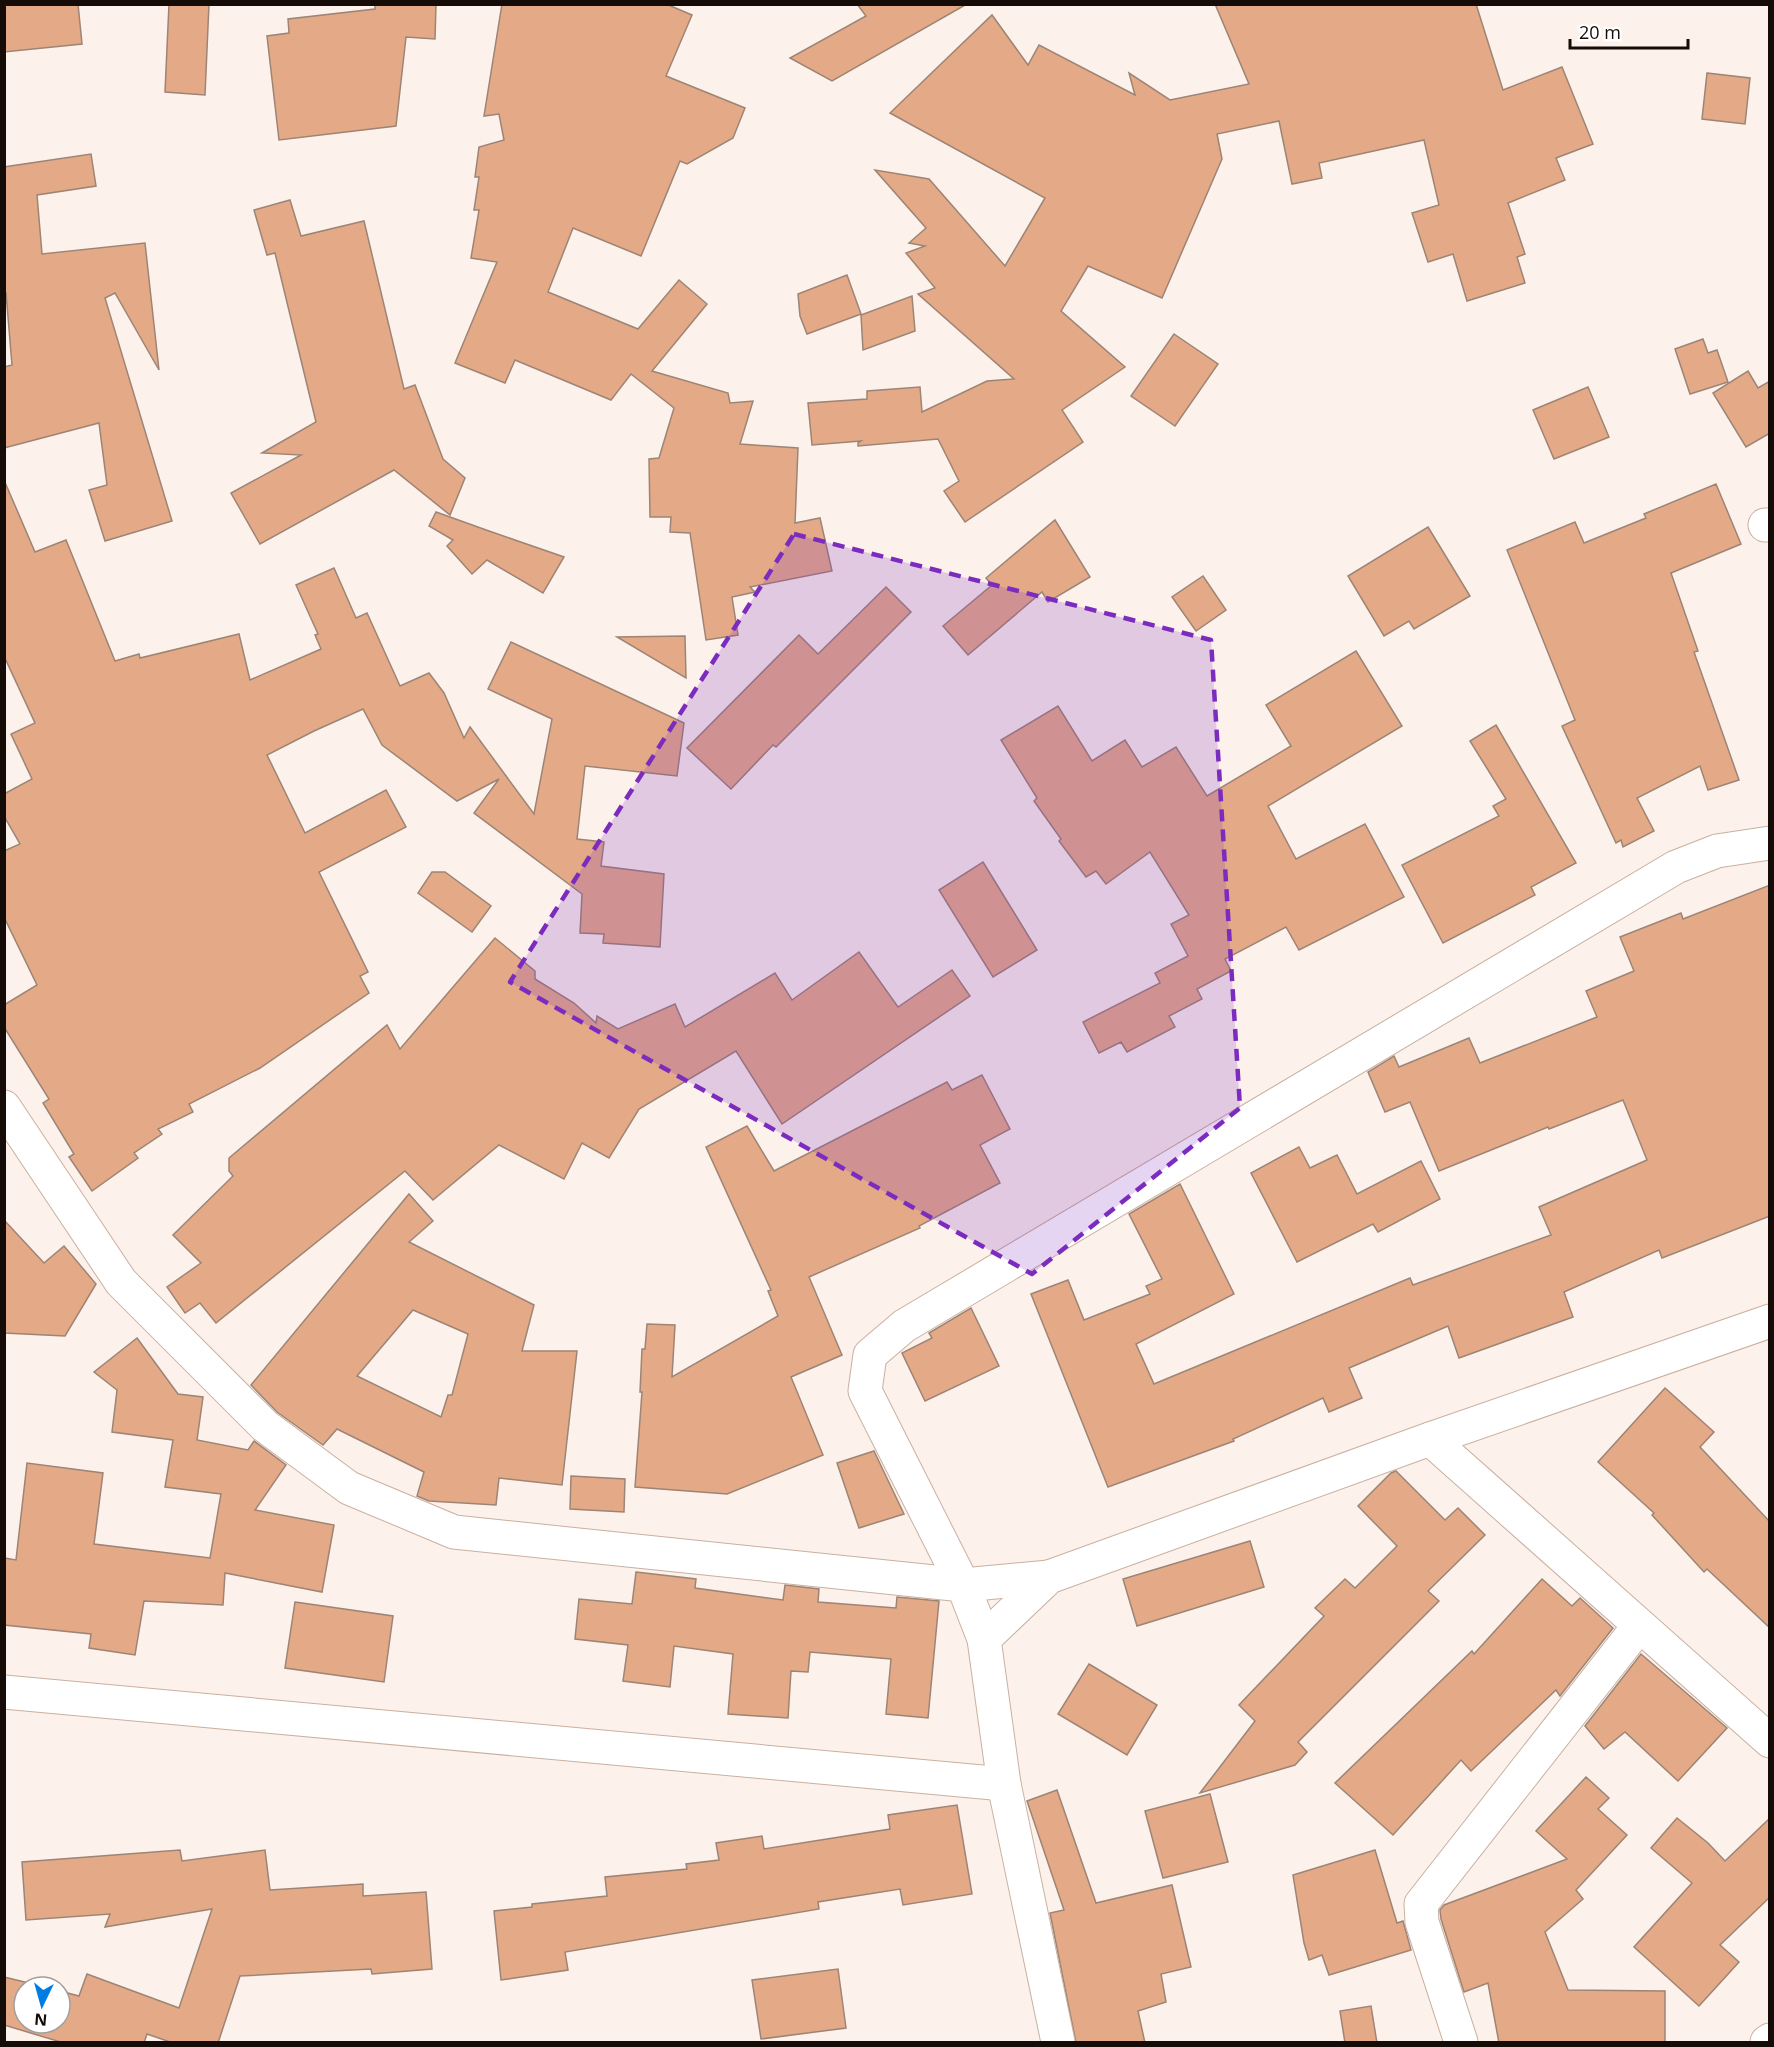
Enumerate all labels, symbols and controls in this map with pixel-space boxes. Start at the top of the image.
scale bar [1570,12,1688,50]
text: 20 m [1579,20,1621,44]
north arrow [12,1975,72,2035]
text: N [33,2008,48,2031]

